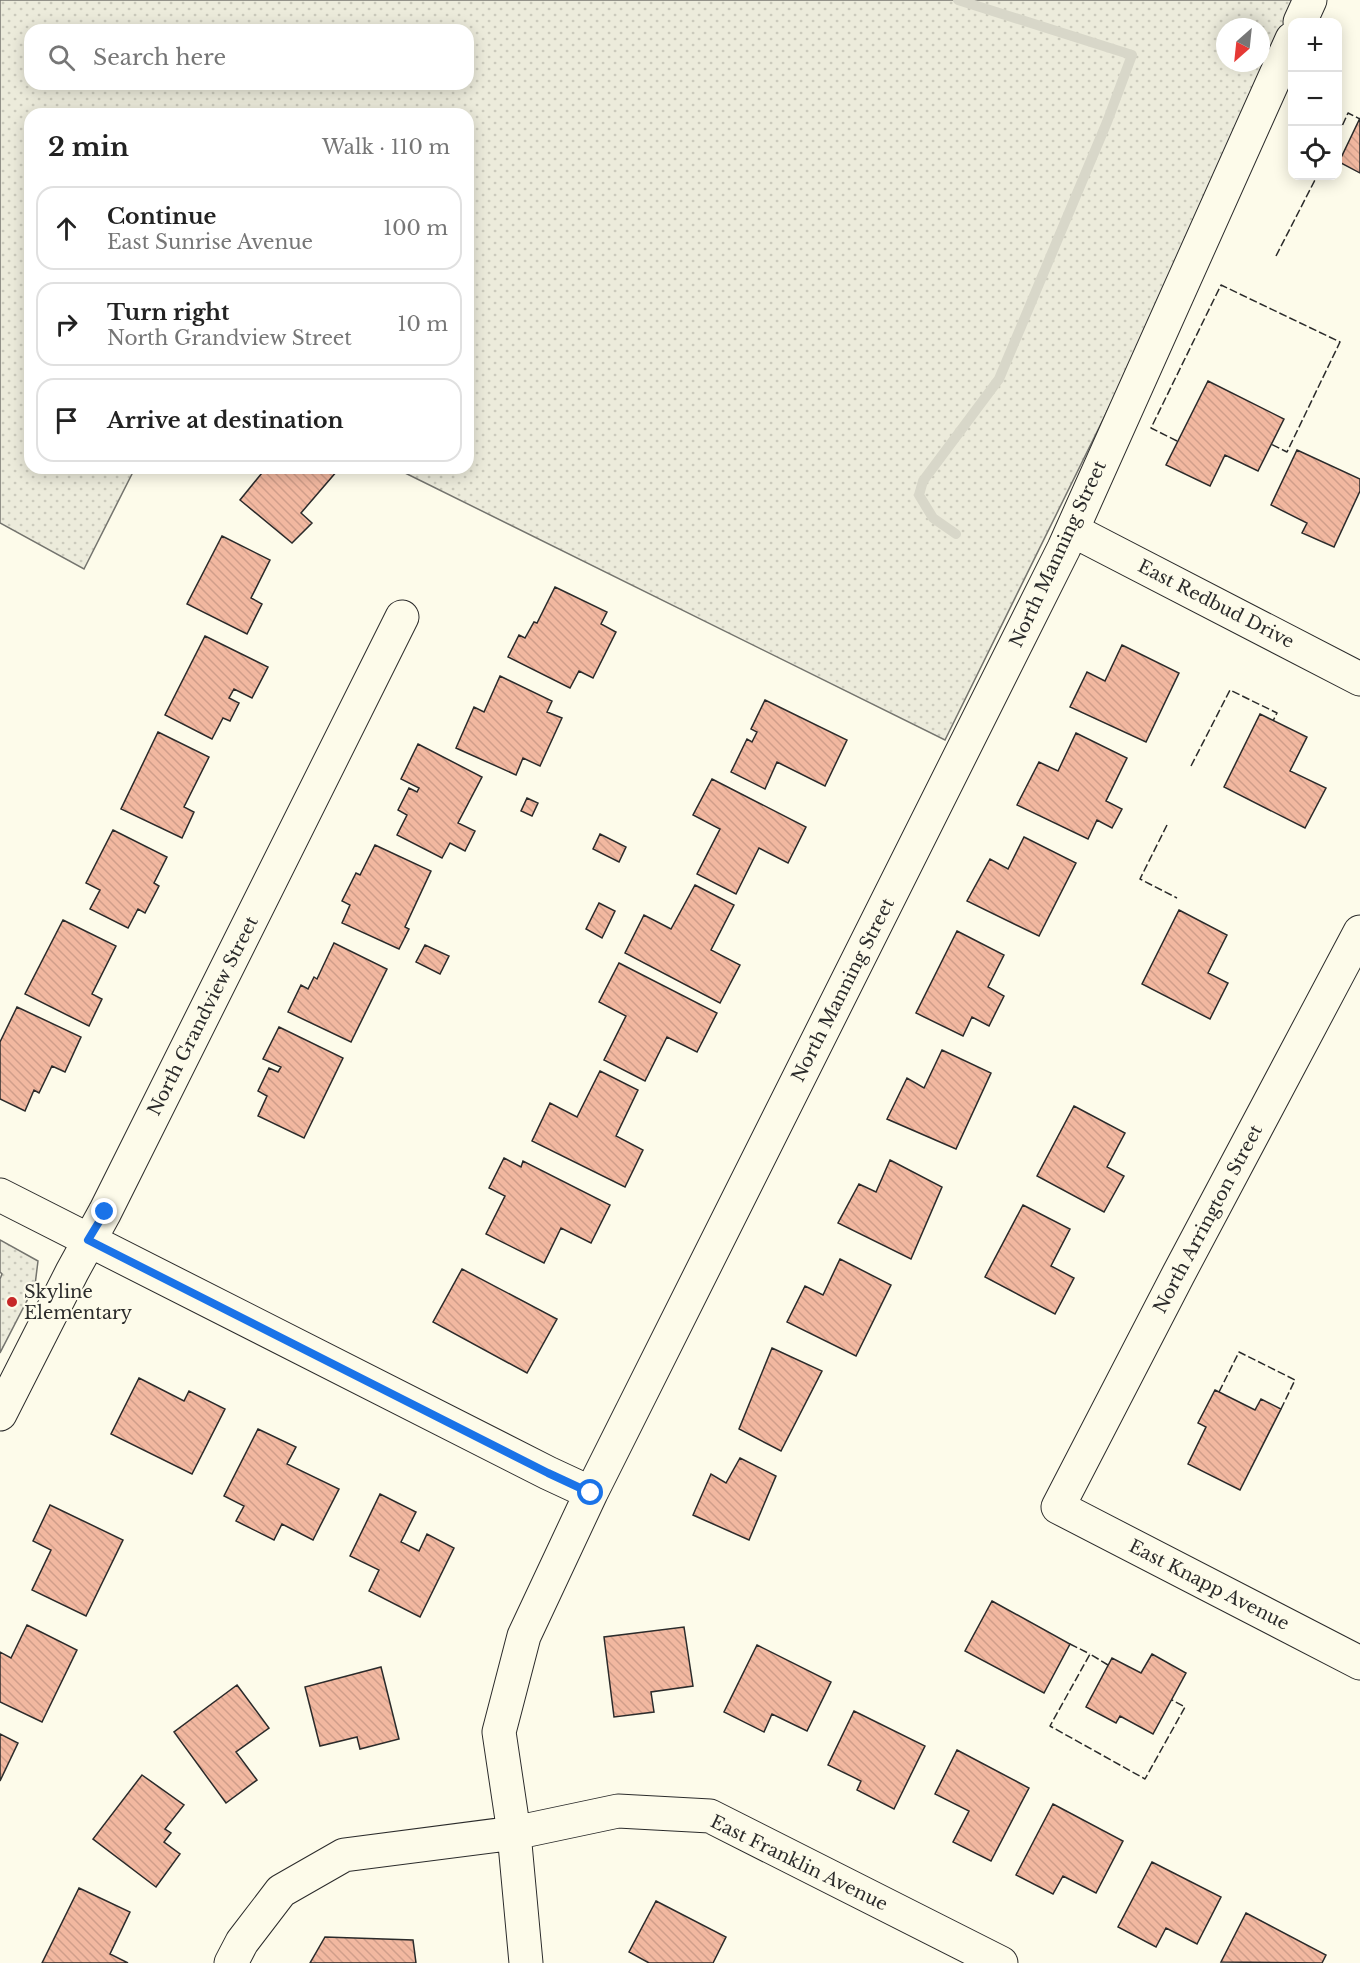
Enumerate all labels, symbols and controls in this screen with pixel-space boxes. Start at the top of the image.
north arrow [1216,18,1270,72]
map controls [1288,18,1342,180]
button: + [1288,18,1342,72]
search box [24,24,474,90]
icon: search [45,41,78,74]
text: Search here [93,44,226,71]
button: − [1288,72,1342,126]
button: locate [1288,126,1342,180]
text: 2 min [48,131,129,163]
text: Walk · 110 m [322,135,450,159]
text: Continue [107,203,216,230]
icon: ahead [50,212,83,245]
text: 100 m [383,216,448,240]
text: East Sunrise Avenue [107,230,313,254]
text: Turn right [107,299,229,326]
icon: right [50,308,83,341]
text: 10 m [398,312,448,336]
text: North Grandview Street [107,326,352,350]
icon: arrive [50,404,83,437]
text: Arrive at destination [107,407,344,434]
street label: North Manning Street [1005,457,1111,651]
street label: East Redbud Drive [1134,555,1298,653]
street label: North Manning Street [787,894,899,1086]
street label: North Grandview Street [143,913,263,1119]
street label: North Arrington Street [1149,1121,1267,1317]
route end [91,1198,117,1224]
place label: Skyline Elementary [24,1281,133,1324]
marker: Skyline Elementary [5,1295,19,1309]
route start [577,1479,603,1505]
street label: East Knapp Avenue [1125,1535,1293,1635]
street label: East Franklin Avenue [707,1810,891,1916]

